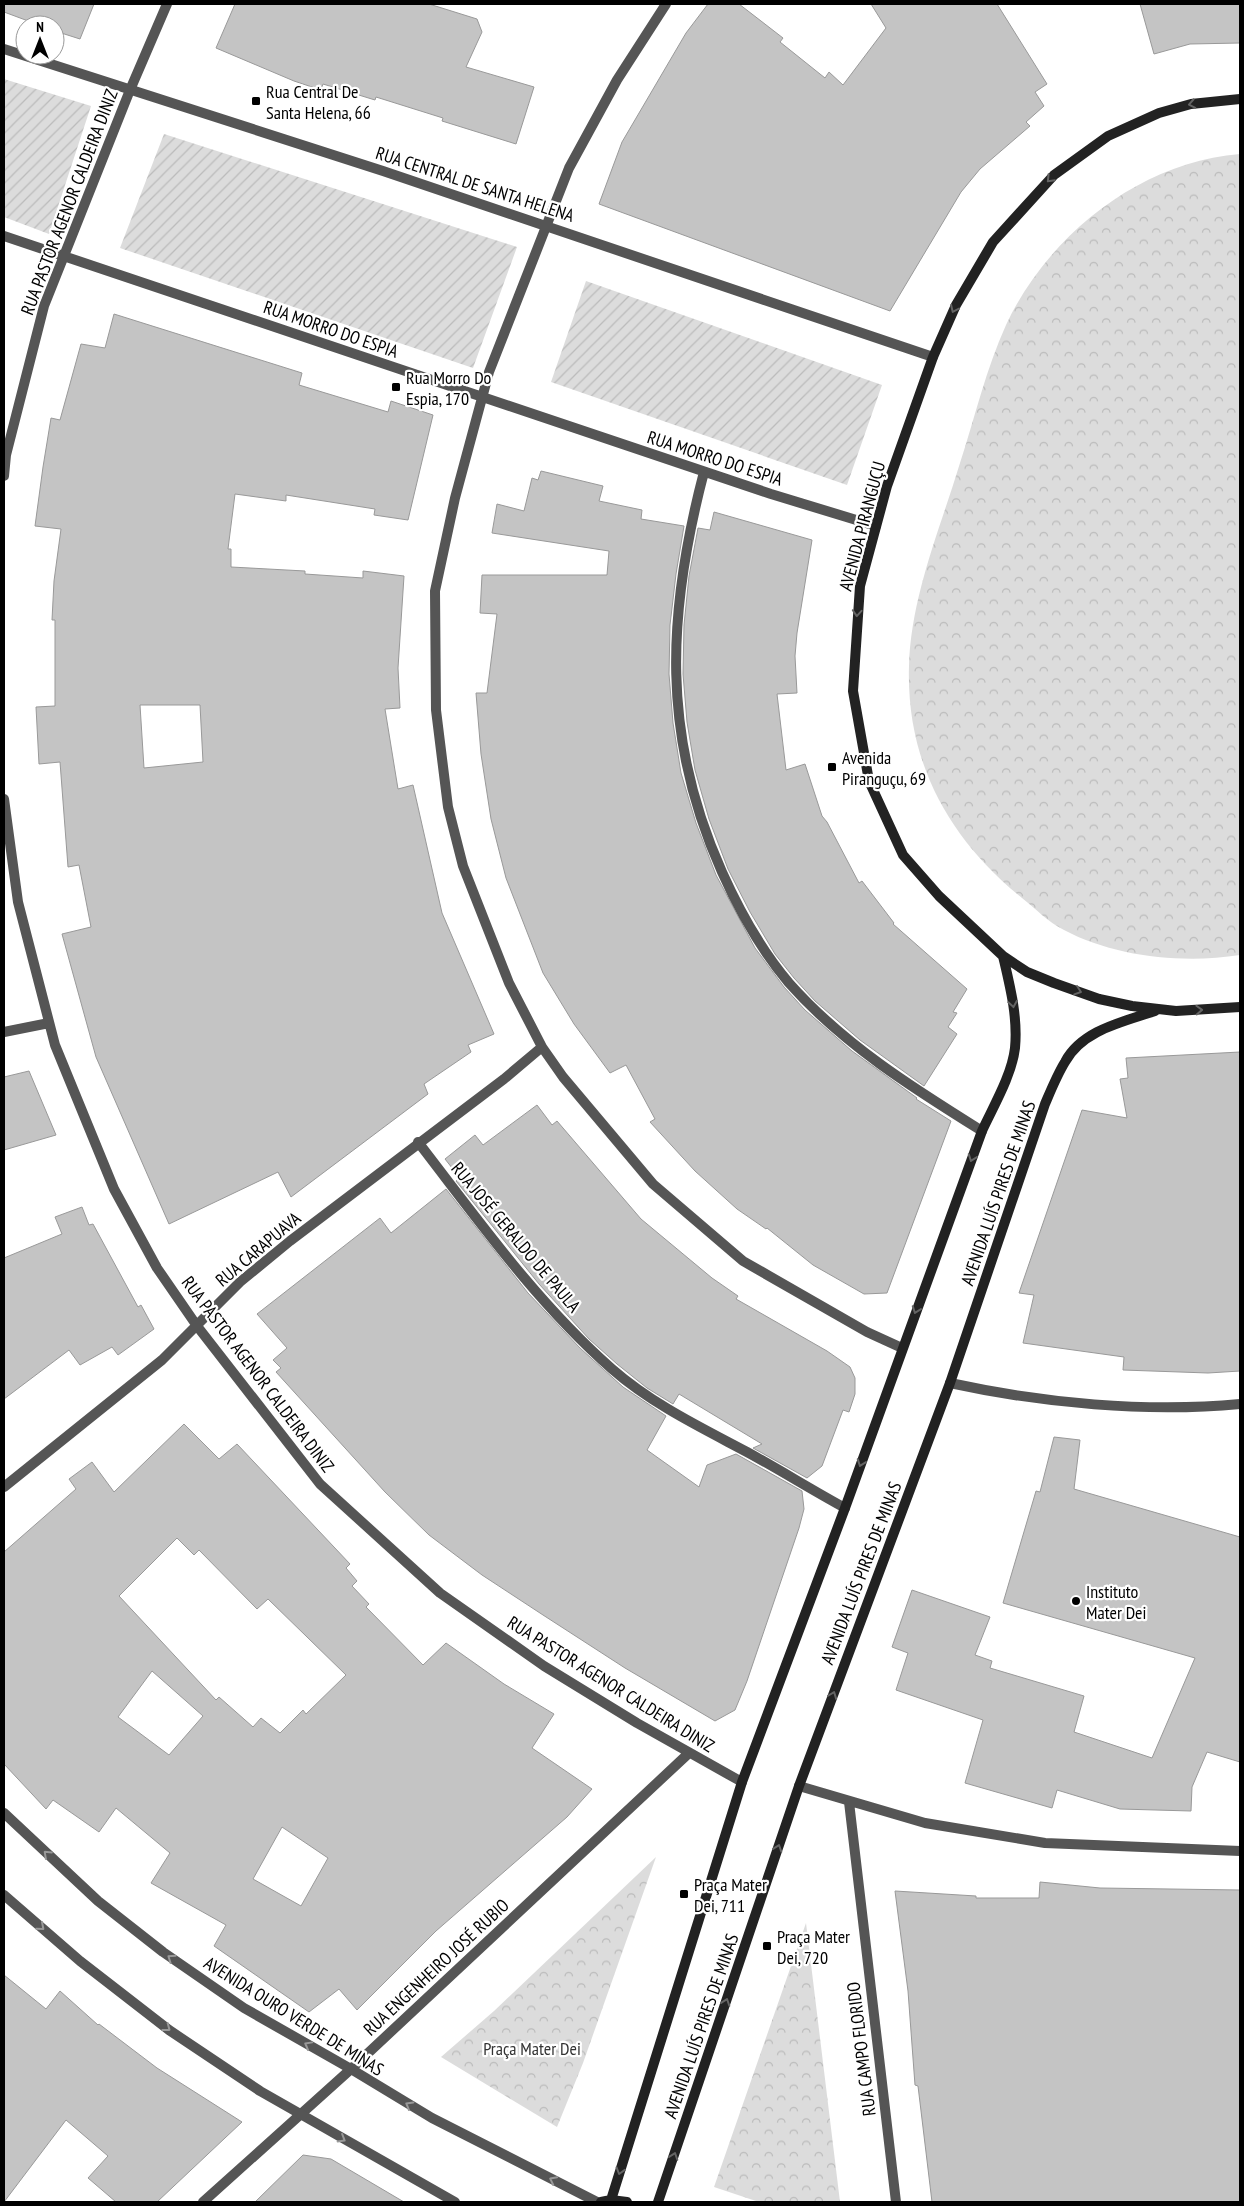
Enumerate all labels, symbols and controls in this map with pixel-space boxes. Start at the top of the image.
north arrow [15,15,65,65]
text: N [36,18,44,36]
place label: Rua Central De Santa Helena, 66 [266,80,371,124]
street label: RUA PASTOR AGENOR CALDEIRA DINIZ [15,86,123,318]
marker: Rua Central De Santa Helena, 66 [250,95,262,107]
one-way arrow [1187,98,1196,109]
street label: RUA CENTRAL DE SANTA HELENA [373,141,578,227]
one-way arrow [1047,173,1056,182]
street label: RUA MORRO DO ESPIA [261,295,402,363]
one-way arrow [950,304,961,313]
place label: Rua Morro Do Espia, 170 [406,366,492,410]
marker: Rua Morro Do Espia, 170 [390,381,402,393]
street label: RUA MORRO DO ESPIA [644,425,786,491]
street label: AVENIDA PIRANGUÇU [834,459,890,593]
one-way arrow [852,609,863,617]
place label: Avenida Piranguçu, 69 [842,746,926,790]
marker: Avenida Piranguçu, 69 [826,761,838,773]
one-way arrow [1073,985,1082,995]
one-way arrow [1007,999,1017,1008]
one-way arrow [1196,1005,1204,1016]
street label: AVENIDA LUÍS PIRES DE MINAS [956,1097,1041,1288]
one-way arrow [968,1153,978,1162]
street label: RUA JOSÉ GERALDO DE PAULA [446,1157,586,1317]
street label: RUA CARAPUAVA [211,1206,306,1291]
street label: RUA PASTOR AGENOR CALDEIRA DINIZ [177,1271,339,1477]
one-way arrow [912,1305,922,1314]
one-way arrow [857,1458,867,1467]
street label: AVENIDA LUÍS PIRES DE MINAS [816,1478,907,1668]
place label: Instituto Mater Dei [1086,1580,1146,1624]
marker: Instituto Mater Dei [1070,1595,1082,1607]
street label: RUA PASTOR AGENOR CALDEIRA DINIZ [503,1611,719,1757]
one-way arrow [827,1691,837,1700]
one-way arrow [772,1844,782,1853]
one-way arrow [44,1850,53,1859]
place label: Praça Mater Dei, 711 [694,1873,767,1917]
marker: Praça Mater Dei, 711 [678,1888,690,1900]
street label: RUA ENGENHEIRO JOSÉ RUBIO [358,1893,514,2040]
one-way arrow [35,1921,44,1930]
place label: Praça Mater Dei, 720 [777,1925,850,1969]
street label: AVENIDA LUÍS PIRES DE MINAS [659,1930,744,2121]
marker: Praça Mater Dei, 720 [761,1940,773,1952]
street label: AVENIDA OURO VERDE DE MINAS [200,1951,388,2081]
one-way arrow [168,1955,177,1964]
street label: RUA CAMPO FLORIDO [841,1980,881,2117]
one-way arrow [720,1998,730,2007]
one-way arrow [161,2023,170,2031]
park label: Praça Mater Dei [483,2037,581,2060]
one-way arrow [305,2041,314,2051]
one-way arrow [406,2101,415,2111]
one-way arrow [337,2133,346,2143]
one-way arrow [668,2152,678,2161]
one-way arrow [615,2167,625,2175]
one-way arrow [550,2176,559,2186]

